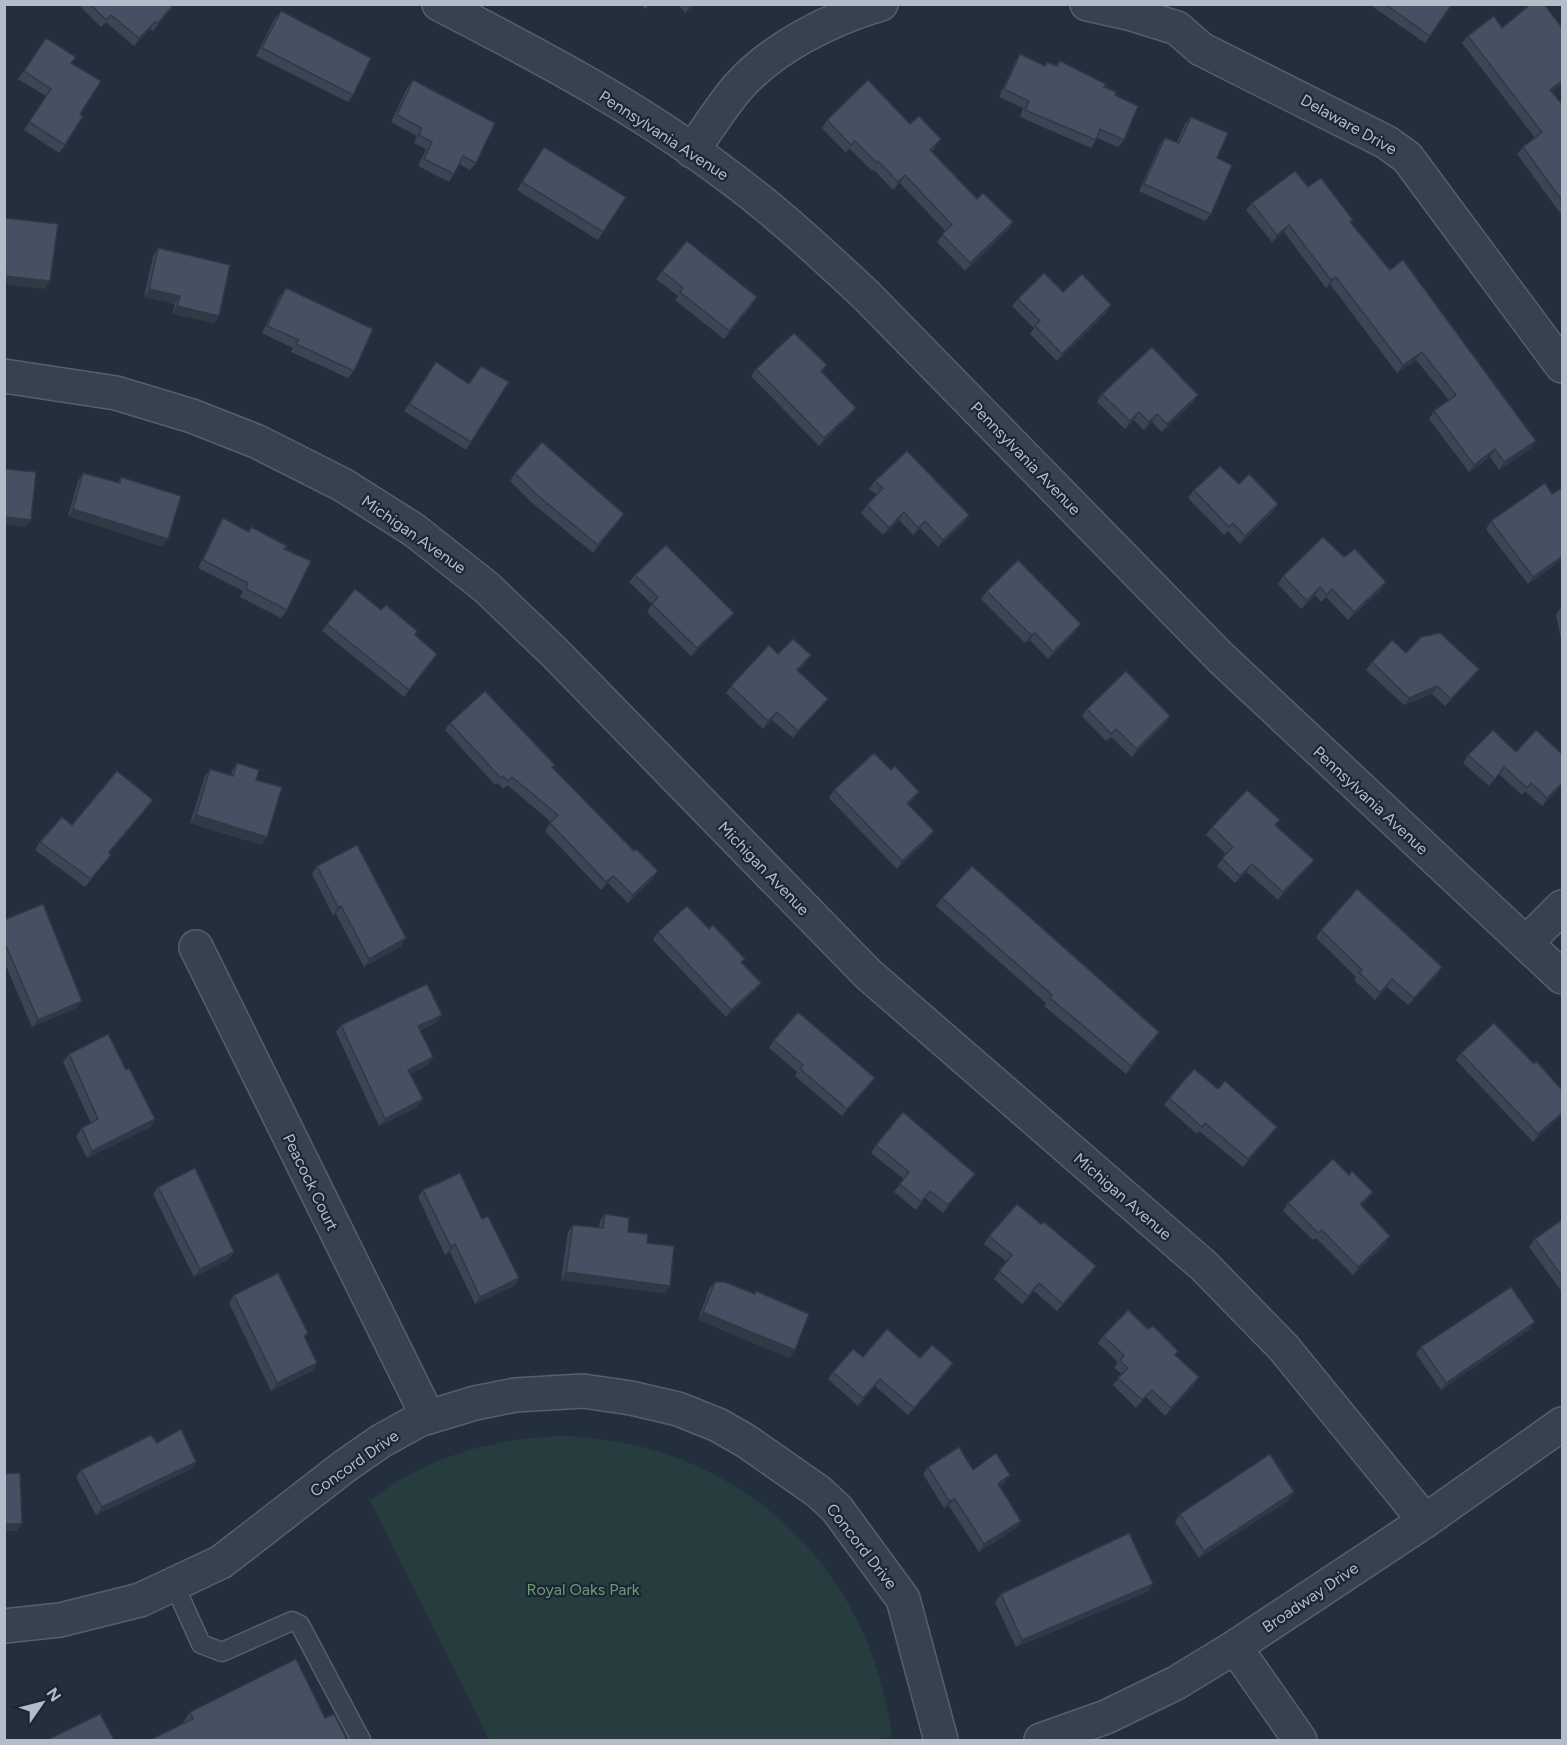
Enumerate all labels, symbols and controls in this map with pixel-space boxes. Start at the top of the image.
street label: Pennsylvania Avenue [596,87,732,184]
street label: Delaware Drive [1297,90,1400,159]
street label: Pennsylvania Avenue [967,398,1085,519]
street label: Michigan Avenue [358,491,470,578]
street label: Pennsylvania Avenue [1309,742,1432,859]
street label: Michigan Avenue [714,817,813,919]
street label: Peacock Court [279,1131,342,1234]
street label: Michigan Avenue [1070,1149,1176,1244]
street label: Concord Drive [306,1426,402,1501]
street label: Concord Drive [822,1500,901,1593]
street label: Broadway Drive [1259,1558,1362,1637]
park label: Royal Oaks Park [526,1580,640,1599]
north arrow [12,1673,72,1733]
text: N [43,1684,65,1705]

